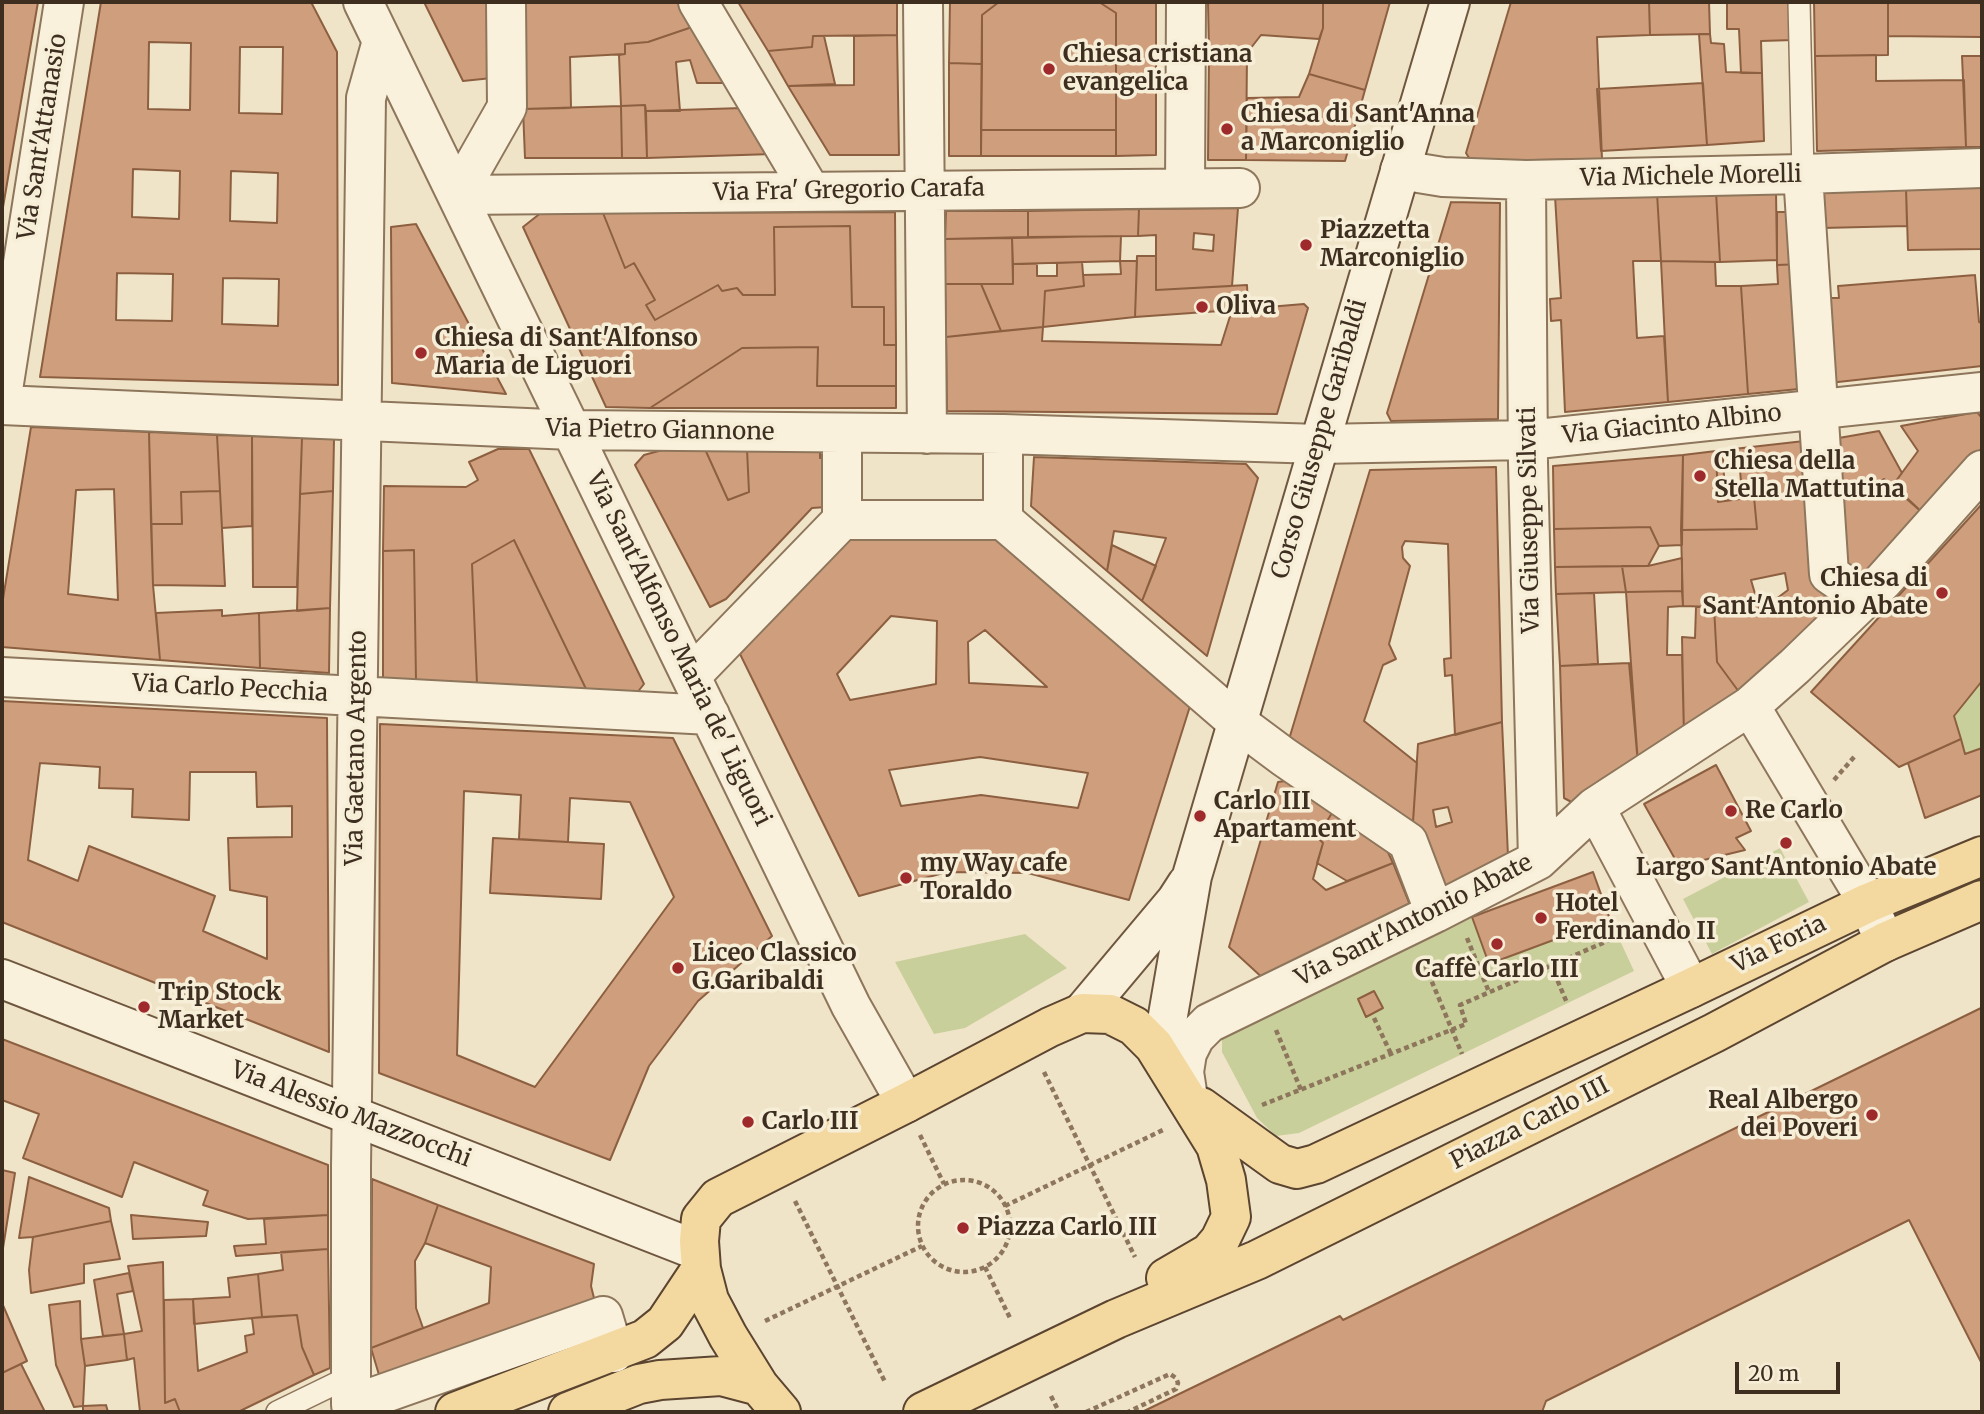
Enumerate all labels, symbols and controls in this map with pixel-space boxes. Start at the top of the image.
street label: Via Sant'Attanasio [12,32,74,242]
place label: Chiesa cristiana evangelica [1063,41,1253,97]
marker: Chiesa cristiana evangelica [1041,61,1057,77]
place label: Chiesa di Sant'Anna a Marconiglio [1241,101,1475,157]
marker: Chiesa di Sant'Anna a Marconiglio [1219,121,1235,137]
street label: Via Michele Morelli [1580,161,1802,193]
street label: Via Fra' Gregorio Carafa [713,174,985,208]
place label: Piazzetta Marconiglio [1320,217,1464,273]
marker: Piazzetta Marconiglio [1298,237,1314,253]
place label: Oliva [1216,293,1276,321]
street label: Corso Giuseppe Garibaldi [1266,296,1374,582]
marker: Oliva [1194,299,1210,315]
place label: Chiesa di Sant'Alfonso Maria de Liguori [435,325,698,381]
marker: Chiesa di Sant'Alfonso Maria de Liguori [413,345,429,361]
street label: Via Giacinto Albino [1561,399,1783,451]
street label: Via Giuseppe Silvati [1514,406,1546,634]
street label: Via Pietro Giannone [545,415,775,447]
place label: Chiesa della Stella Mattutina [1714,448,1905,504]
street label: Via Sant'Alfonso Maria de' Liguori [579,467,777,831]
marker: Chiesa della Stella Mattutina [1692,468,1708,484]
place label: Chiesa di Sant'Antonio Abate [1702,565,1928,621]
marker: Chiesa di Sant'Antonio Abate [1934,585,1950,601]
street label: Via Gaetano Argento [341,630,373,866]
street label: Via Carlo Pecchia [131,669,329,709]
place label: Carlo III Apartament [1214,788,1356,844]
place label: Re Carlo [1745,797,1843,825]
marker: Re Carlo [1723,803,1739,819]
marker: Carlo III Apartament [1192,808,1208,824]
marker: Largo Sant'Antonio Abate [1778,835,1794,851]
street label: Via Sant'Antonio Abate [1291,849,1537,993]
place label: my Way cafe Toraldo [920,850,1068,906]
place label: Largo Sant'Antonio Abate [1636,854,1936,882]
marker: my Way cafe Toraldo [898,870,914,886]
place label: Hotel Ferdinando II [1555,890,1716,946]
marker: Hotel Ferdinando II [1533,910,1549,926]
street label: Via Foria [1727,910,1831,980]
marker: Caffè Carlo III [1489,936,1505,952]
place label: Liceo Classico G.Garibaldi [692,940,857,996]
place label: Caffè Carlo III [1415,956,1579,984]
marker: Liceo Classico G.Garibaldi [670,960,686,976]
place label: Trip Stock Market [158,979,281,1035]
marker: Trip Stock Market [136,999,152,1015]
street label: Via Alessio Mazzocchi [227,1056,475,1174]
street label: Piazza Carlo III [1446,1072,1614,1176]
place label: Real Albergo dei Poveri [1708,1087,1858,1143]
marker: Real Albergo dei Poveri [1864,1107,1880,1123]
place label: Carlo III [762,1108,859,1136]
marker: Carlo III [740,1114,756,1130]
place label: Piazza Carlo III [977,1214,1157,1242]
marker: Piazza Carlo III [955,1220,971,1236]
scale bar [1739,1348,1844,1392]
text: 20 m [1748,1360,1799,1387]

